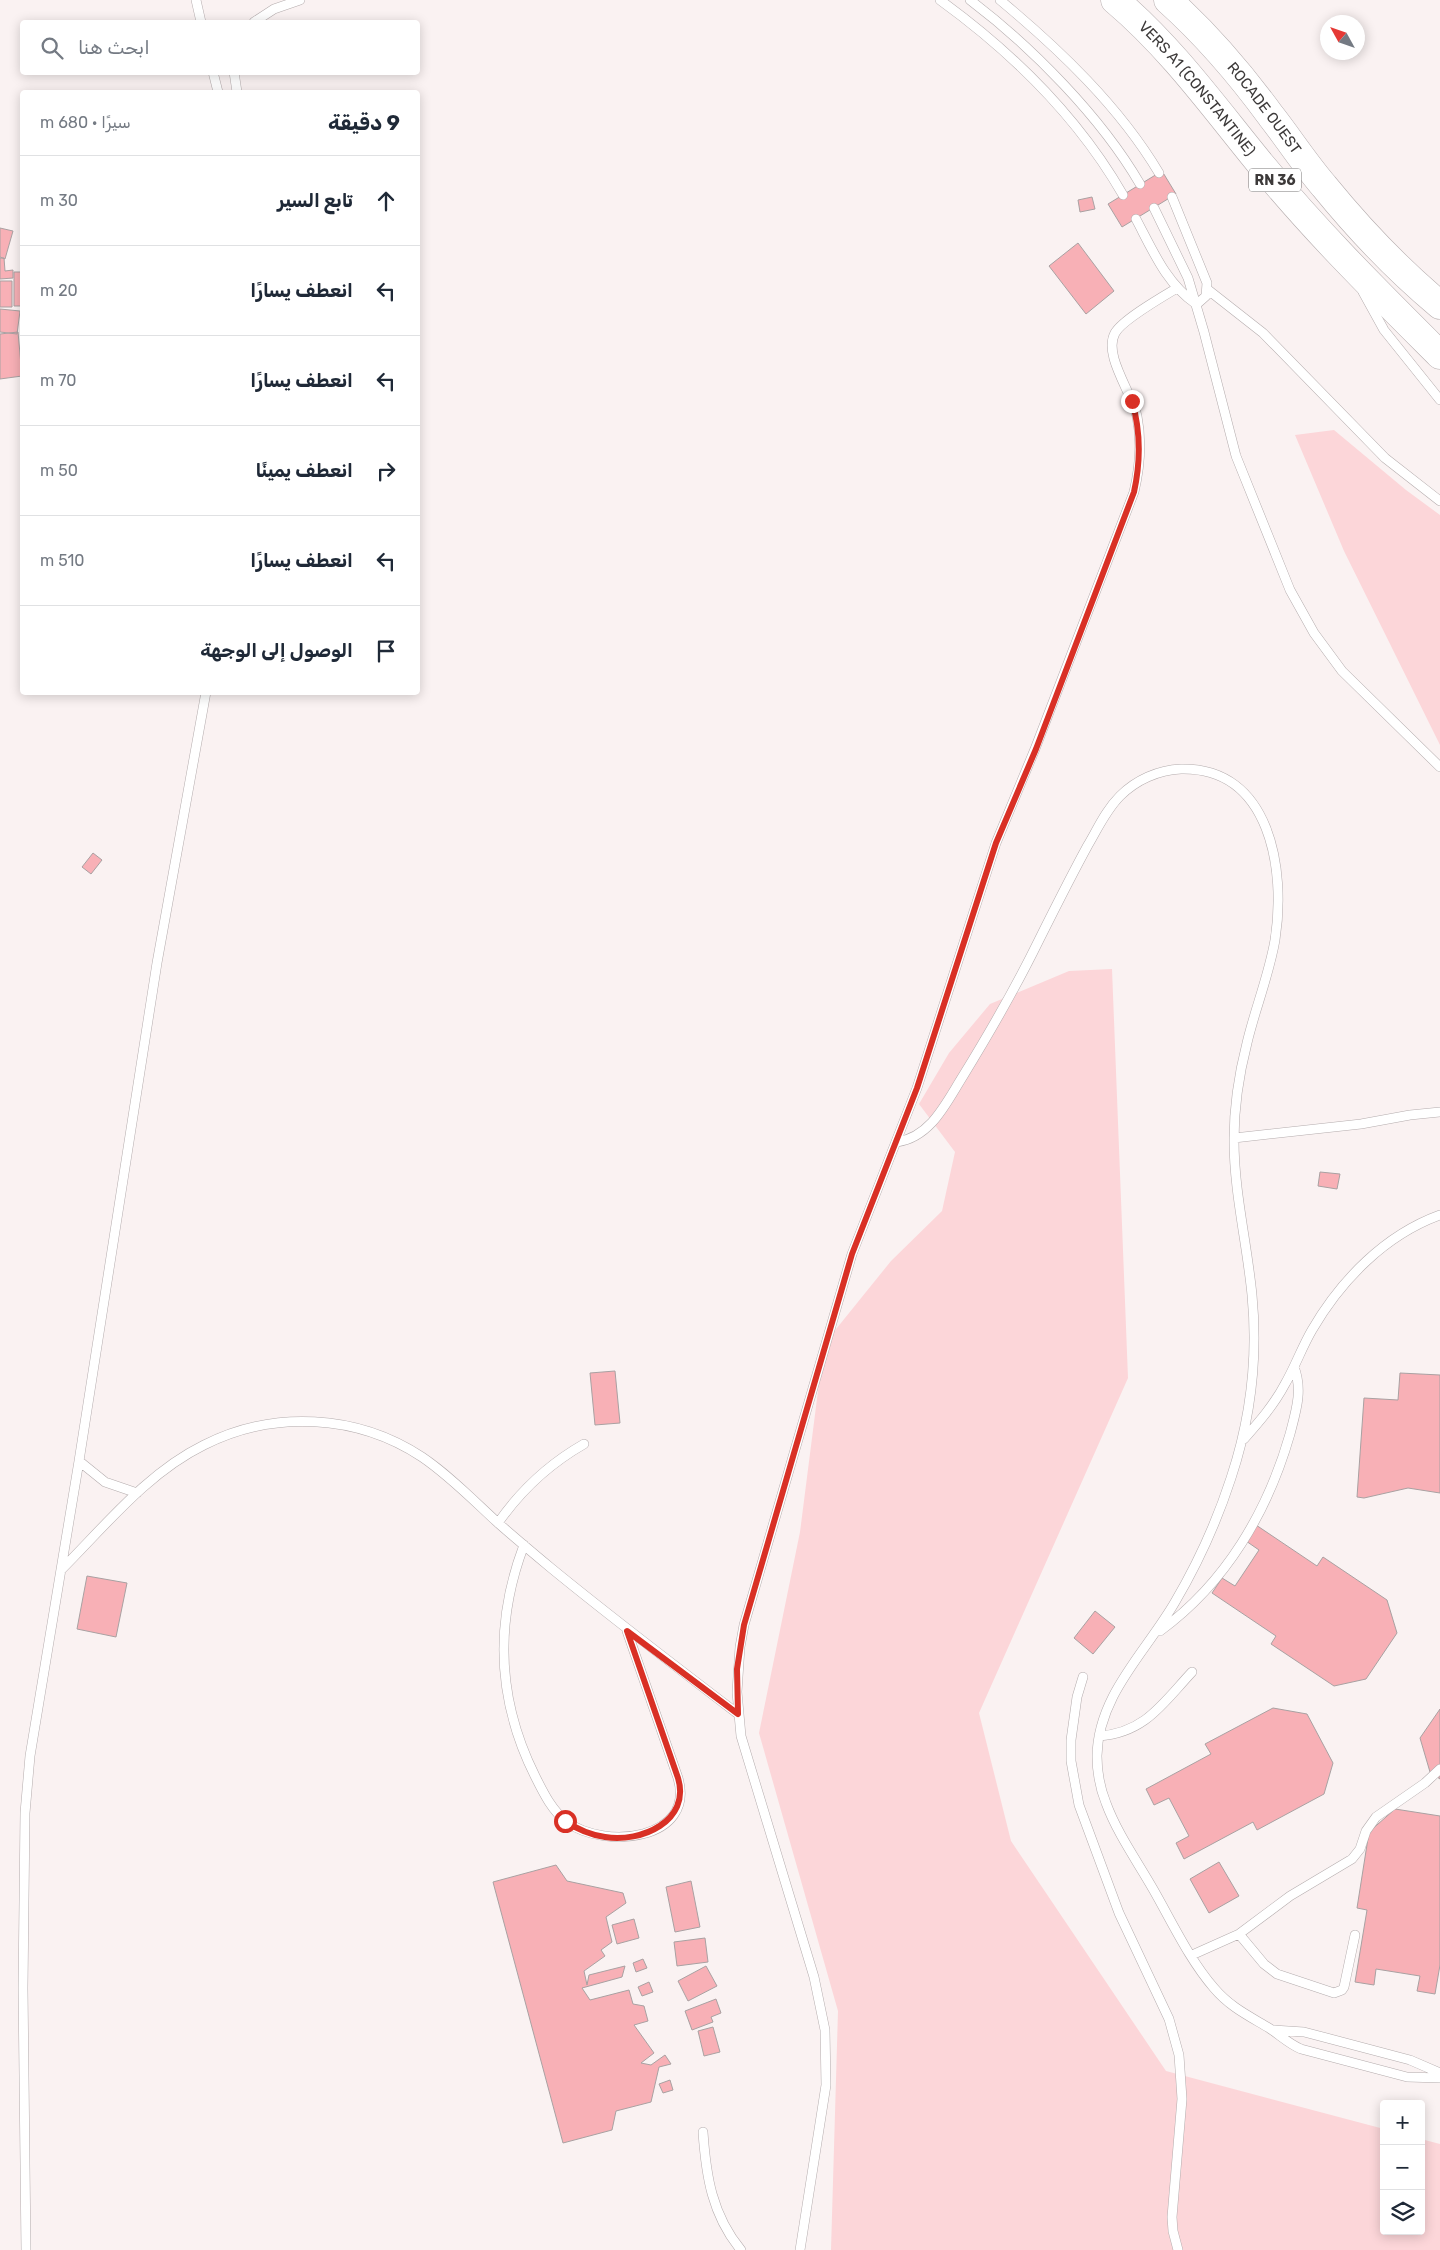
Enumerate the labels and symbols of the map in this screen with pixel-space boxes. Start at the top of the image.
north arrow [1320,15,1365,60]
street label: VERS A1 (CONSTANTINE) [1135,18,1259,159]
street label: ROCADE OUEST [1223,59,1305,158]
road number: RN 36 [1249,168,1301,192]
route end [1121,390,1144,413]
route start [554,1810,577,1833]

